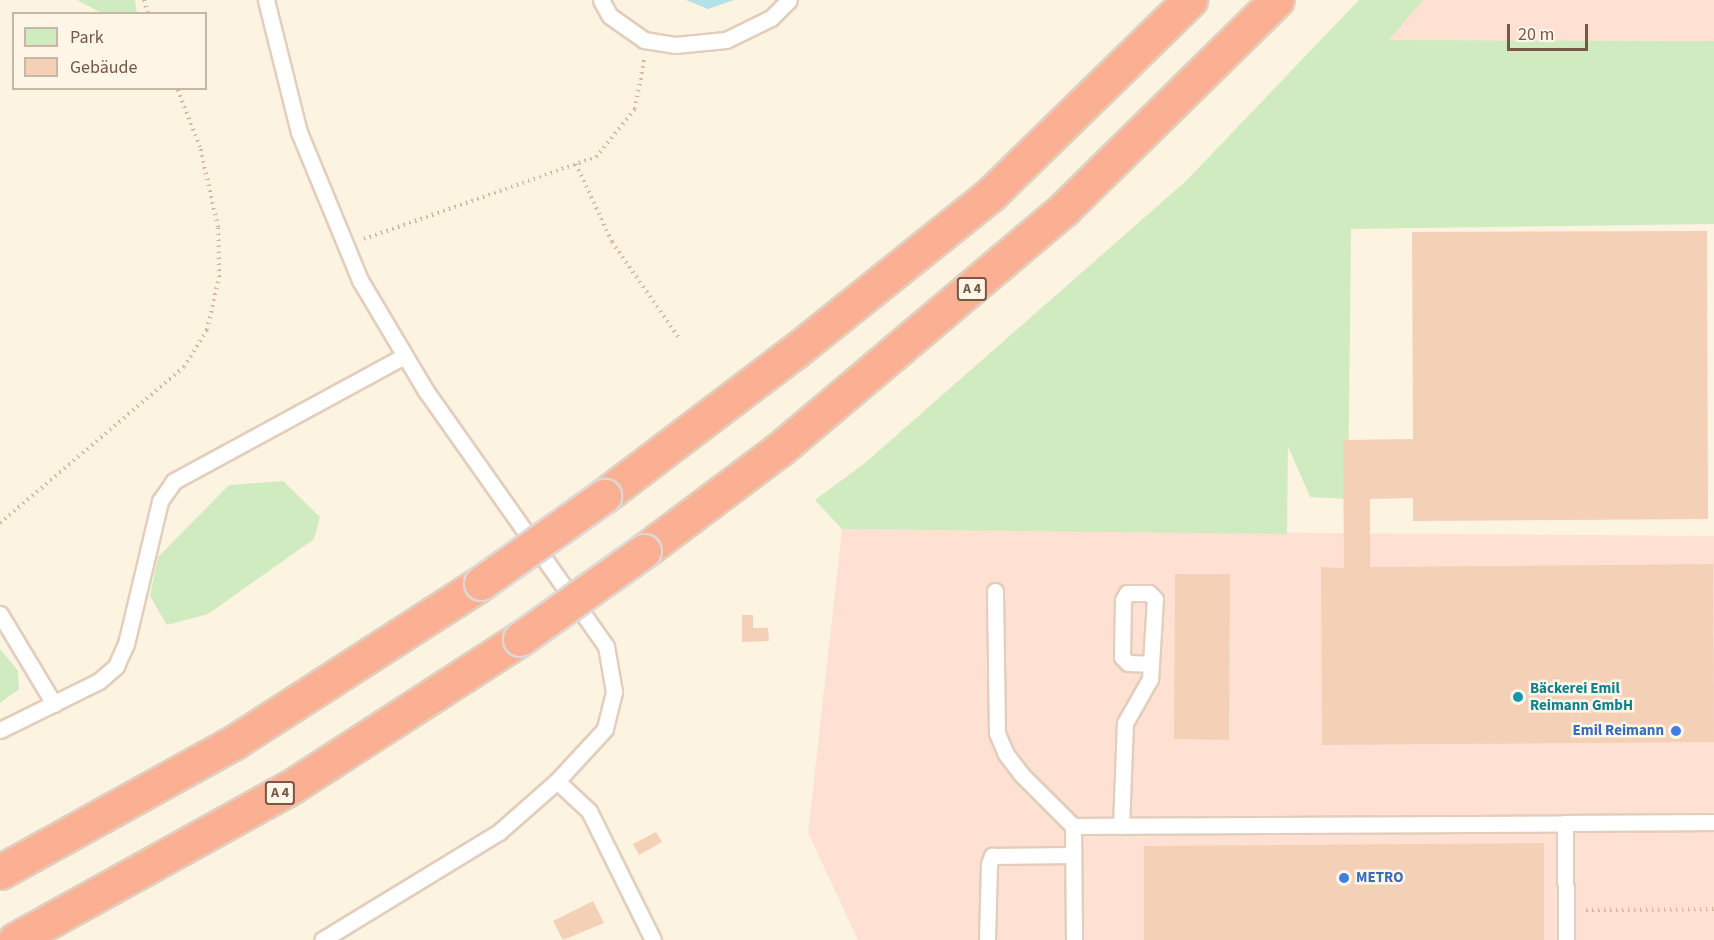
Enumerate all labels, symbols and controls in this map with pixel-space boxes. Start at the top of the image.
legend [12,12,207,90]
scale bar [1510,12,1591,50]
text: 20 m [1518,22,1554,47]
text: Park [70,25,104,50]
text: Gebäude [70,55,138,80]
road number: A 4 [956,278,988,300]
place label: Bäckerei Emil Reimann GmbH [1530,679,1633,714]
marker: Bäckerei Emil Reimann GmbH [1511,690,1525,704]
place label: Emil Reimann [1573,722,1664,740]
marker: Emil Reimann [1669,724,1683,738]
road number: A 4 [264,782,296,804]
place label: METRO [1356,869,1403,887]
marker: METRO [1337,871,1351,885]

